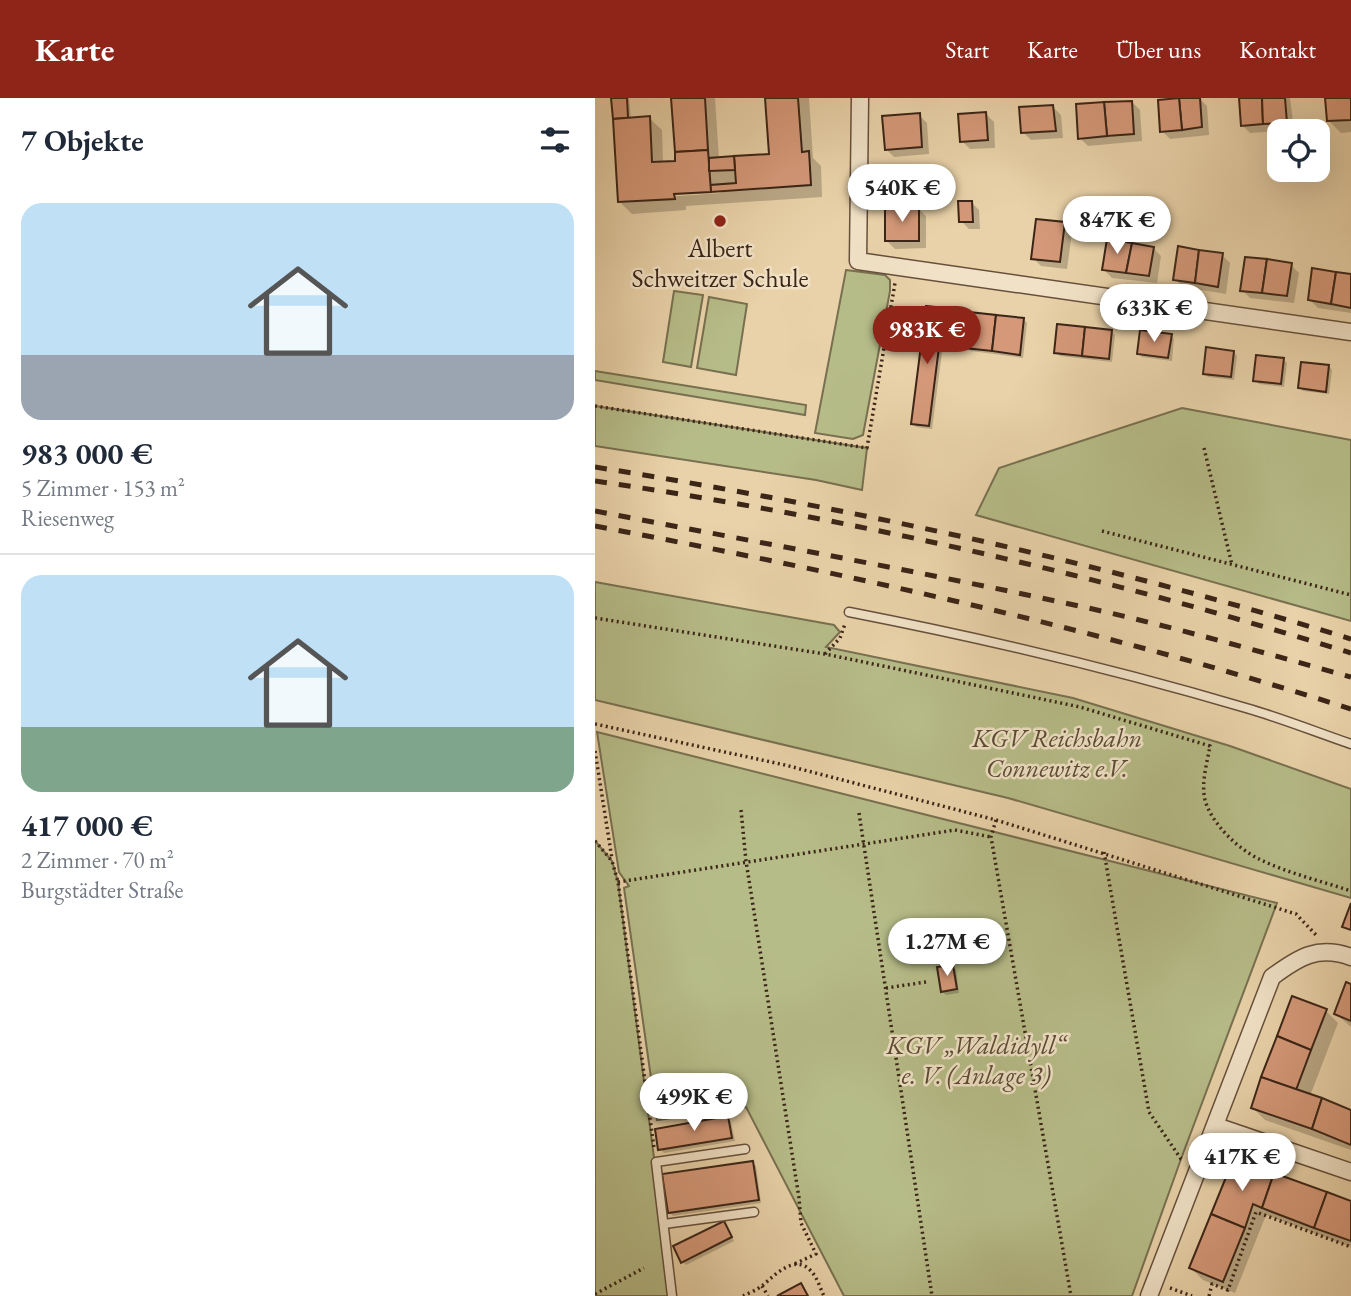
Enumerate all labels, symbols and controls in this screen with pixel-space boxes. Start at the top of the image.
text: Karte [35,28,114,71]
text: Start [945,34,989,65]
text: Karte [1027,34,1078,65]
text: Über uns [1116,34,1201,65]
text: Kontakt [1239,34,1316,65]
map controls [1267,119,1330,182]
button: locate [1267,119,1330,182]
text: 7 Objekte [21,121,144,160]
icon: filters [536,121,574,159]
pin: 540K € [845,164,959,224]
text: 540K € [864,172,940,202]
pin: 847K € [1060,197,1174,256]
text: 847K € [1079,204,1155,234]
marker: Albert Schweitzer Schule [712,213,728,229]
place label: Albert Schweitzer Schule [631,231,809,295]
icon: home [235,248,361,374]
pin: 633K € [1097,285,1211,344]
text: 633K € [1116,292,1192,322]
pin: 983K € [870,306,984,366]
text: 983K € [889,314,965,344]
text: 983 000 € [21,434,153,473]
text: 5 Zimmer · 153 m² [21,473,185,503]
text: Riesenweg [21,503,114,533]
icon: home [235,620,361,746]
park label: KGV Reichsbahn Connewitz e.V. [971,721,1142,785]
text: 417 000 € [21,806,153,845]
text: 2 Zimmer · 70 m² [21,845,174,875]
text: Burgstädter Straße [21,875,184,905]
pin: 1.27M € [882,918,1012,978]
text: 1.27M € [904,926,990,956]
park label: KGV „Waldidyll“ e. V. (Anlage 3) [885,1028,1069,1092]
pin: 499K € [637,1074,751,1133]
text: 499K € [656,1081,732,1111]
pin: 417K € [1185,1134,1299,1193]
text: 417K € [1204,1141,1280,1171]

